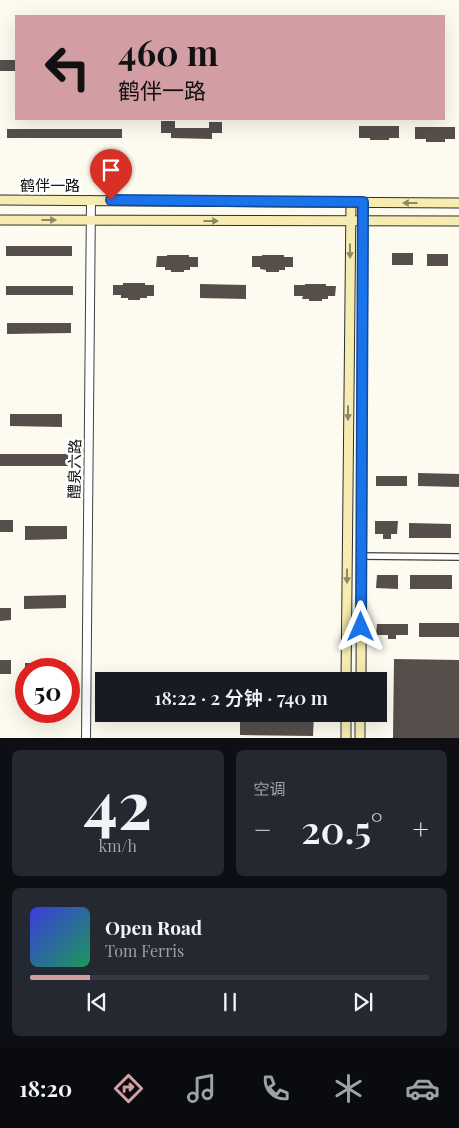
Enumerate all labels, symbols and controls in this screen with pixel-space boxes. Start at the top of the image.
text: 460 m [118,28,219,75]
icon: left [35,35,100,100]
text: 鹤伴一路 [118,75,206,105]
pin [90,149,132,200]
icon: arrive [97,156,125,184]
street label: 鹤伴一路 [20,175,80,195]
one-way arrow [402,199,418,207]
one-way arrow [41,216,57,224]
one-way arrow [203,217,219,225]
one-way arrow [346,243,354,259]
one-way arrow [344,406,352,422]
street label: 醴泉六路 [63,439,85,499]
one-way arrow [343,568,351,584]
position arrow [334,600,386,652]
speed limit sign: 50 [15,658,80,723]
text: 18:22 · 2 分钟 · 740 m [154,684,328,710]
text: 42 [84,759,152,845]
text: 空调 [254,778,286,799]
text: 20.5° [301,803,383,854]
text: − [254,810,272,847]
text: + [413,810,429,847]
text: km/h [99,835,137,856]
text: Open Road [105,914,202,940]
text: Tom Ferris [105,940,184,961]
icon: previous [83,988,111,1016]
icon: pause [216,988,244,1016]
icon: next [349,988,377,1016]
icon: directions [111,1071,146,1106]
icon: music [184,1071,219,1106]
icon: phone [258,1071,293,1106]
icon: climate [331,1071,366,1106]
icon: car [405,1071,440,1106]
text: 18:20 [19,1073,72,1103]

